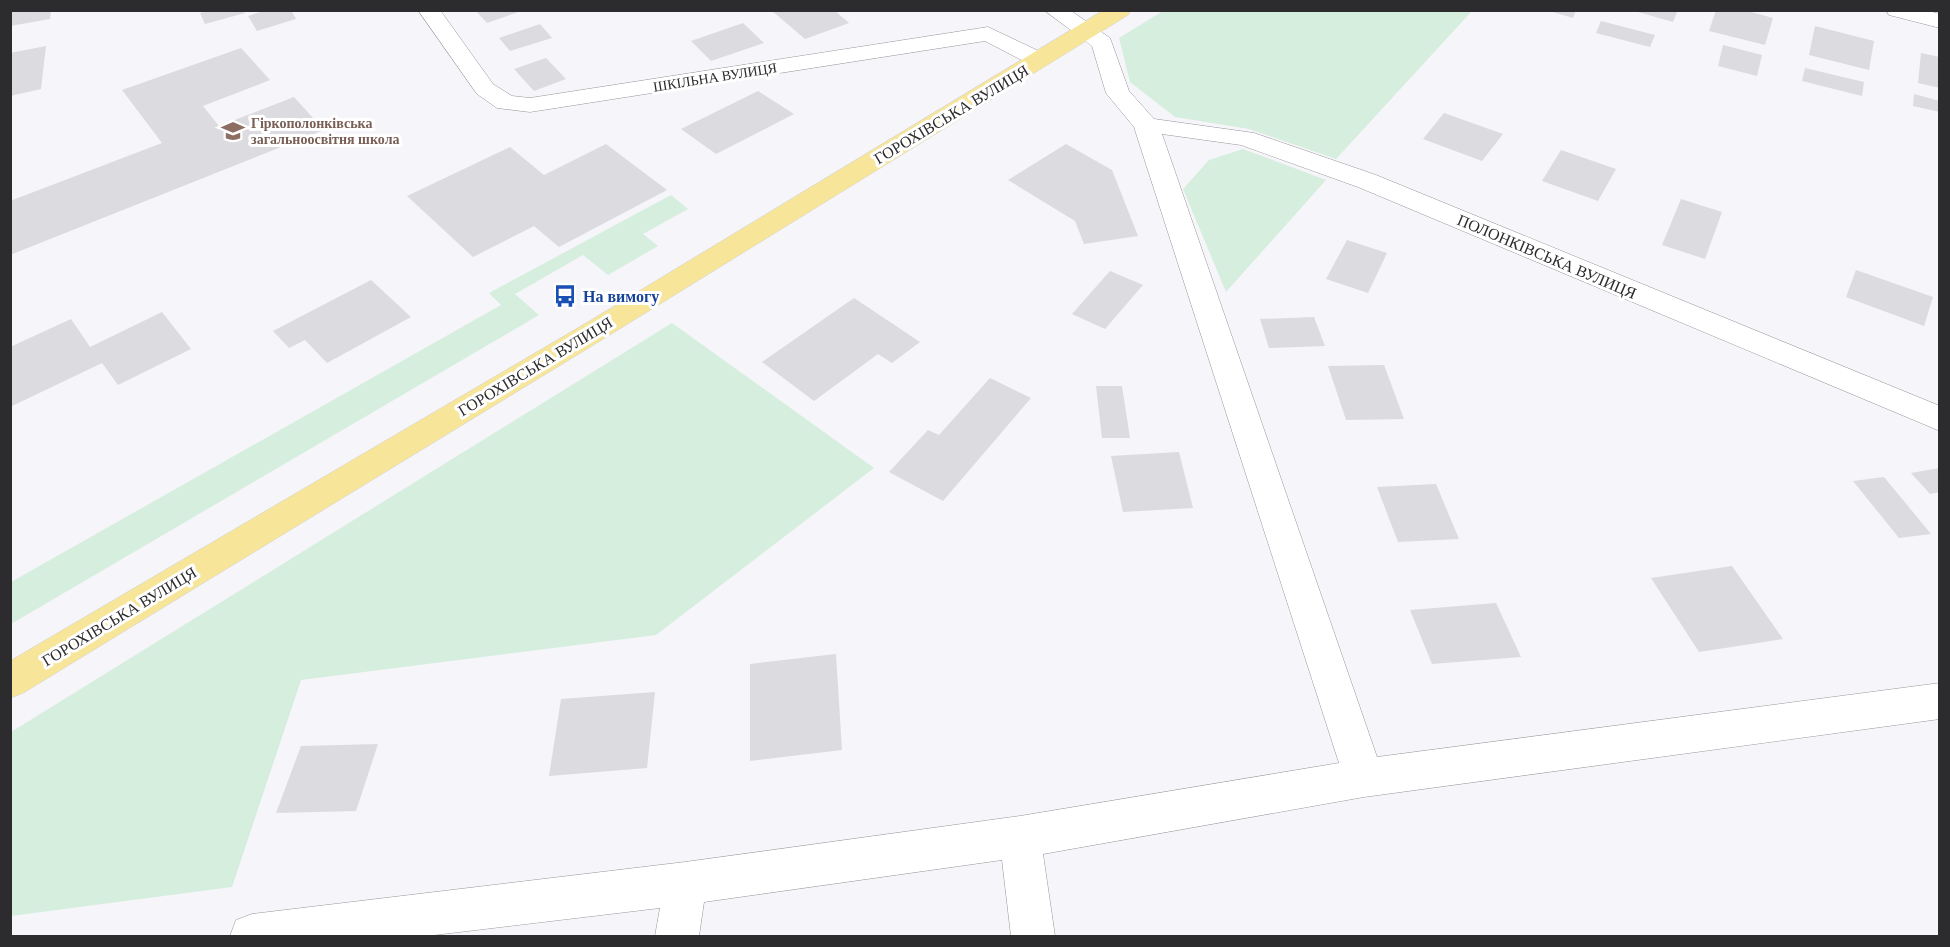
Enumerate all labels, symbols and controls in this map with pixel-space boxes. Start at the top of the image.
street label: ШКІЛЬНА ВУЛИЦЯ [652,60,778,95]
street label: ГОРОХІВСЬКА ВУЛИЦЯ [871,61,1032,168]
place label: Гіркополонківська загальноосвітня школа [251,116,399,147]
school or university icon: Гіркополонківська загальноосвітня школа [220,118,246,144]
street label: ПОЛОНКІВСЬКА ВУЛИЦЯ [1454,211,1639,303]
bus stop icon: На вимогу [552,283,578,309]
place label: На вимогу [583,288,659,306]
street label: ГОРОХІВСЬКА ВУЛИЦЯ [455,313,616,420]
street label: ГОРОХІВСЬКА ВУЛИЦЯ [39,563,200,670]

